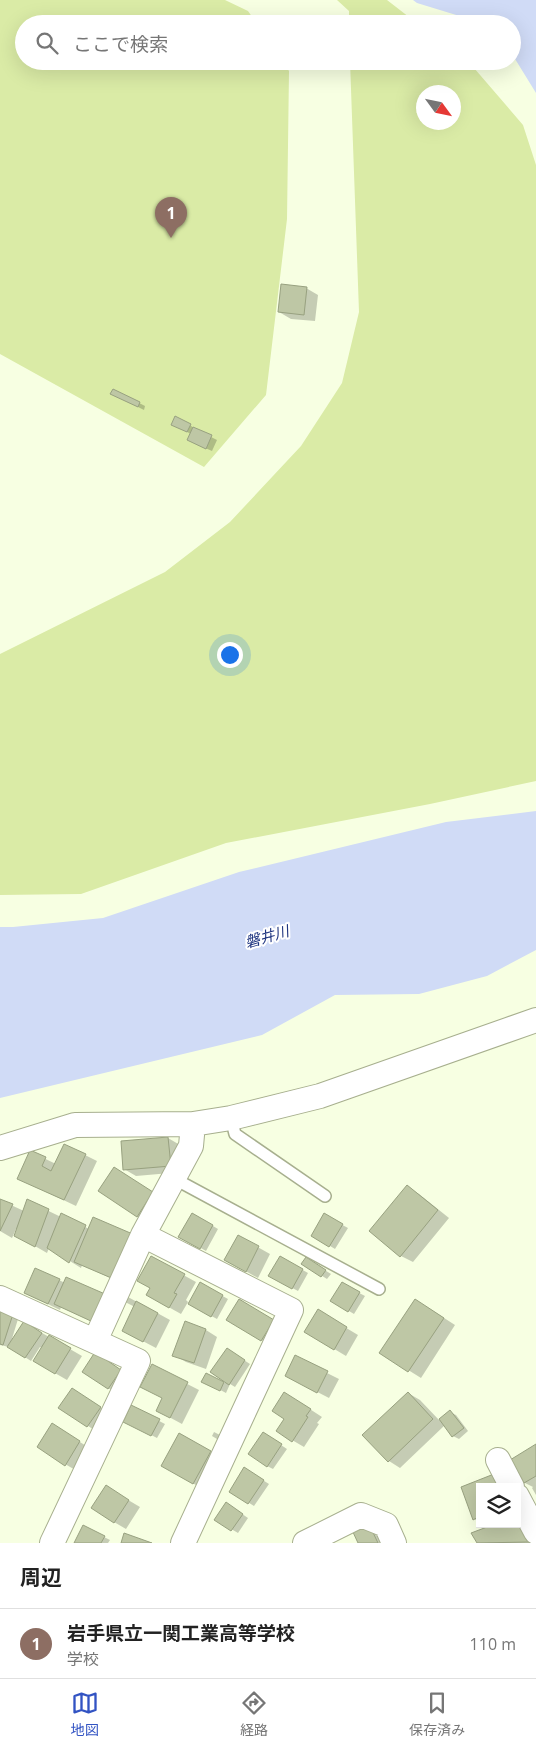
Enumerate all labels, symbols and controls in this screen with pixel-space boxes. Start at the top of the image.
search box [15,15,521,70]
icon: search [33,29,61,57]
text: ここで検索 [73,31,168,57]
north arrow [416,85,461,130]
pin: 1 [155,197,187,238]
your location [217,642,243,668]
water label: 磐井川 [242,920,293,952]
map controls [476,1483,521,1528]
button: layers [476,1483,521,1528]
text: 周辺 [20,1563,62,1591]
text: 岩手県立一関工業高等学校 [67,1620,295,1646]
text: 1 [31,1633,41,1655]
text: 110 m [470,1633,516,1655]
text: 学校 [67,1648,99,1670]
tab: 地図 [71,1689,99,1739]
tab: 経路 [240,1689,268,1739]
tab: 保存済み [409,1689,465,1739]

